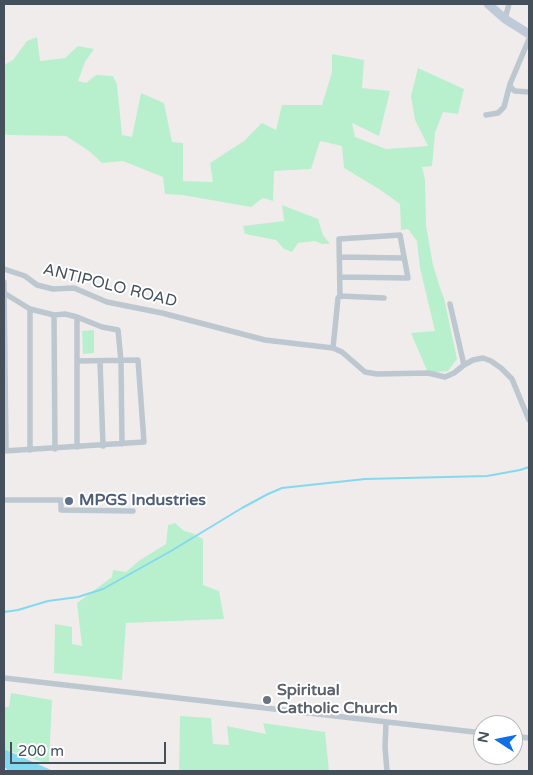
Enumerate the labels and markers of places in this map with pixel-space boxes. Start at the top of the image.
place label: MPGS Industries [79,491,206,511]
marker: MPGS Industries [63,495,75,507]
place label: Spiritual Catholic Church [277,681,398,719]
marker: Spiritual Catholic Church [261,694,273,706]

